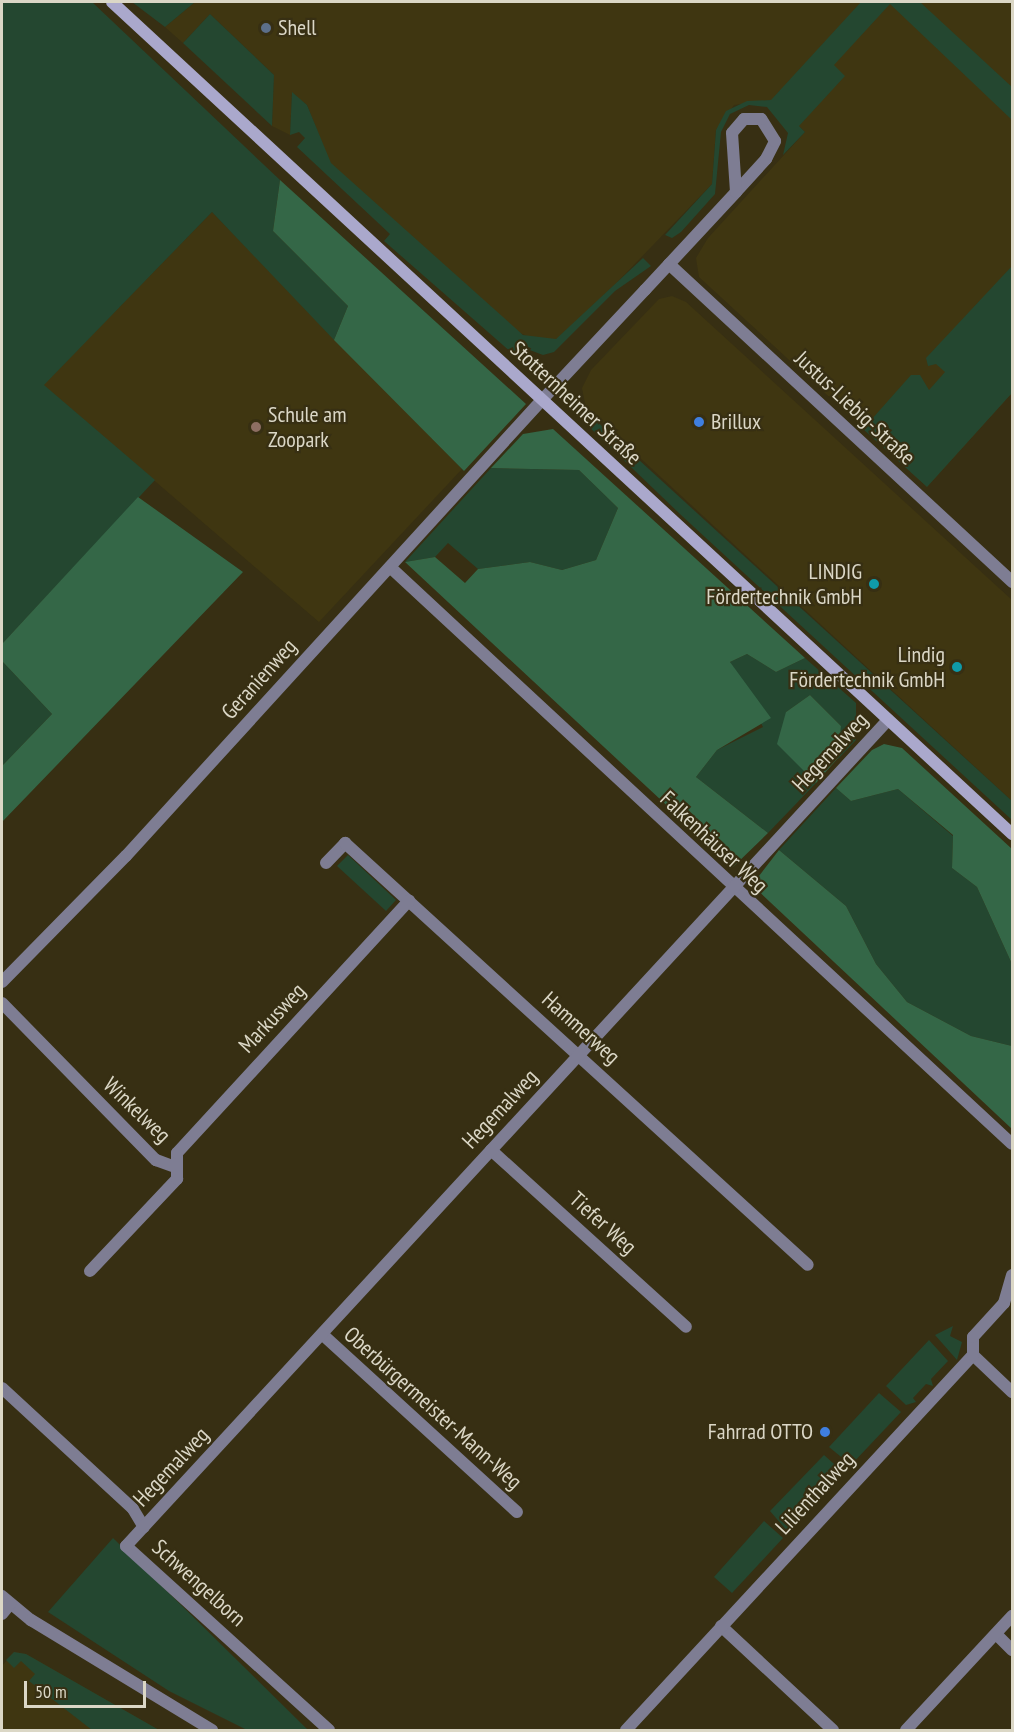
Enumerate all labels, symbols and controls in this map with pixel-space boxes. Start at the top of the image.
place label: Shell [278,15,316,41]
marker: Shell [259,21,273,35]
street label: Stotternheimer Straße [505,336,647,470]
street label: Justus-Liebig-Straße [789,345,921,471]
place label: Schule am Zoopark [268,401,346,452]
place label: Brillux [711,409,761,435]
marker: Brillux [692,415,706,429]
marker: Schule am Zoopark [249,420,263,434]
place label: LINDIG Fördertechnik GmbH [706,558,862,610]
marker: LINDIG Fördertechnik GmbH [867,577,881,591]
street label: Geranienweg [216,633,302,725]
place label: Lindig Fördertechnik GmbH [789,641,945,692]
marker: Lindig Fördertechnik GmbH [950,660,964,674]
street label: Hegemalweg [787,707,873,797]
street label: Falkenhäuser Weg [655,785,773,899]
street label: Markusweg [233,978,311,1058]
street label: Hammerweg [537,986,625,1070]
street label: Hegemalweg [457,1064,543,1154]
street label: Winkelweg [98,1072,176,1148]
street label: Tiefer Weg [564,1186,642,1260]
street label: Oberbürgermeister-Mann-Weg [339,1321,527,1495]
place label: Fahrrad OTTO [708,1419,813,1445]
street label: Hegemalweg [128,1422,214,1512]
marker: Fahrrad OTTO [818,1425,832,1439]
street label: Lilienthalweg [770,1446,860,1540]
street label: Schwengelborn [147,1534,251,1632]
scale bar [27,1669,148,1707]
text: 50 m [35,1680,67,1703]

